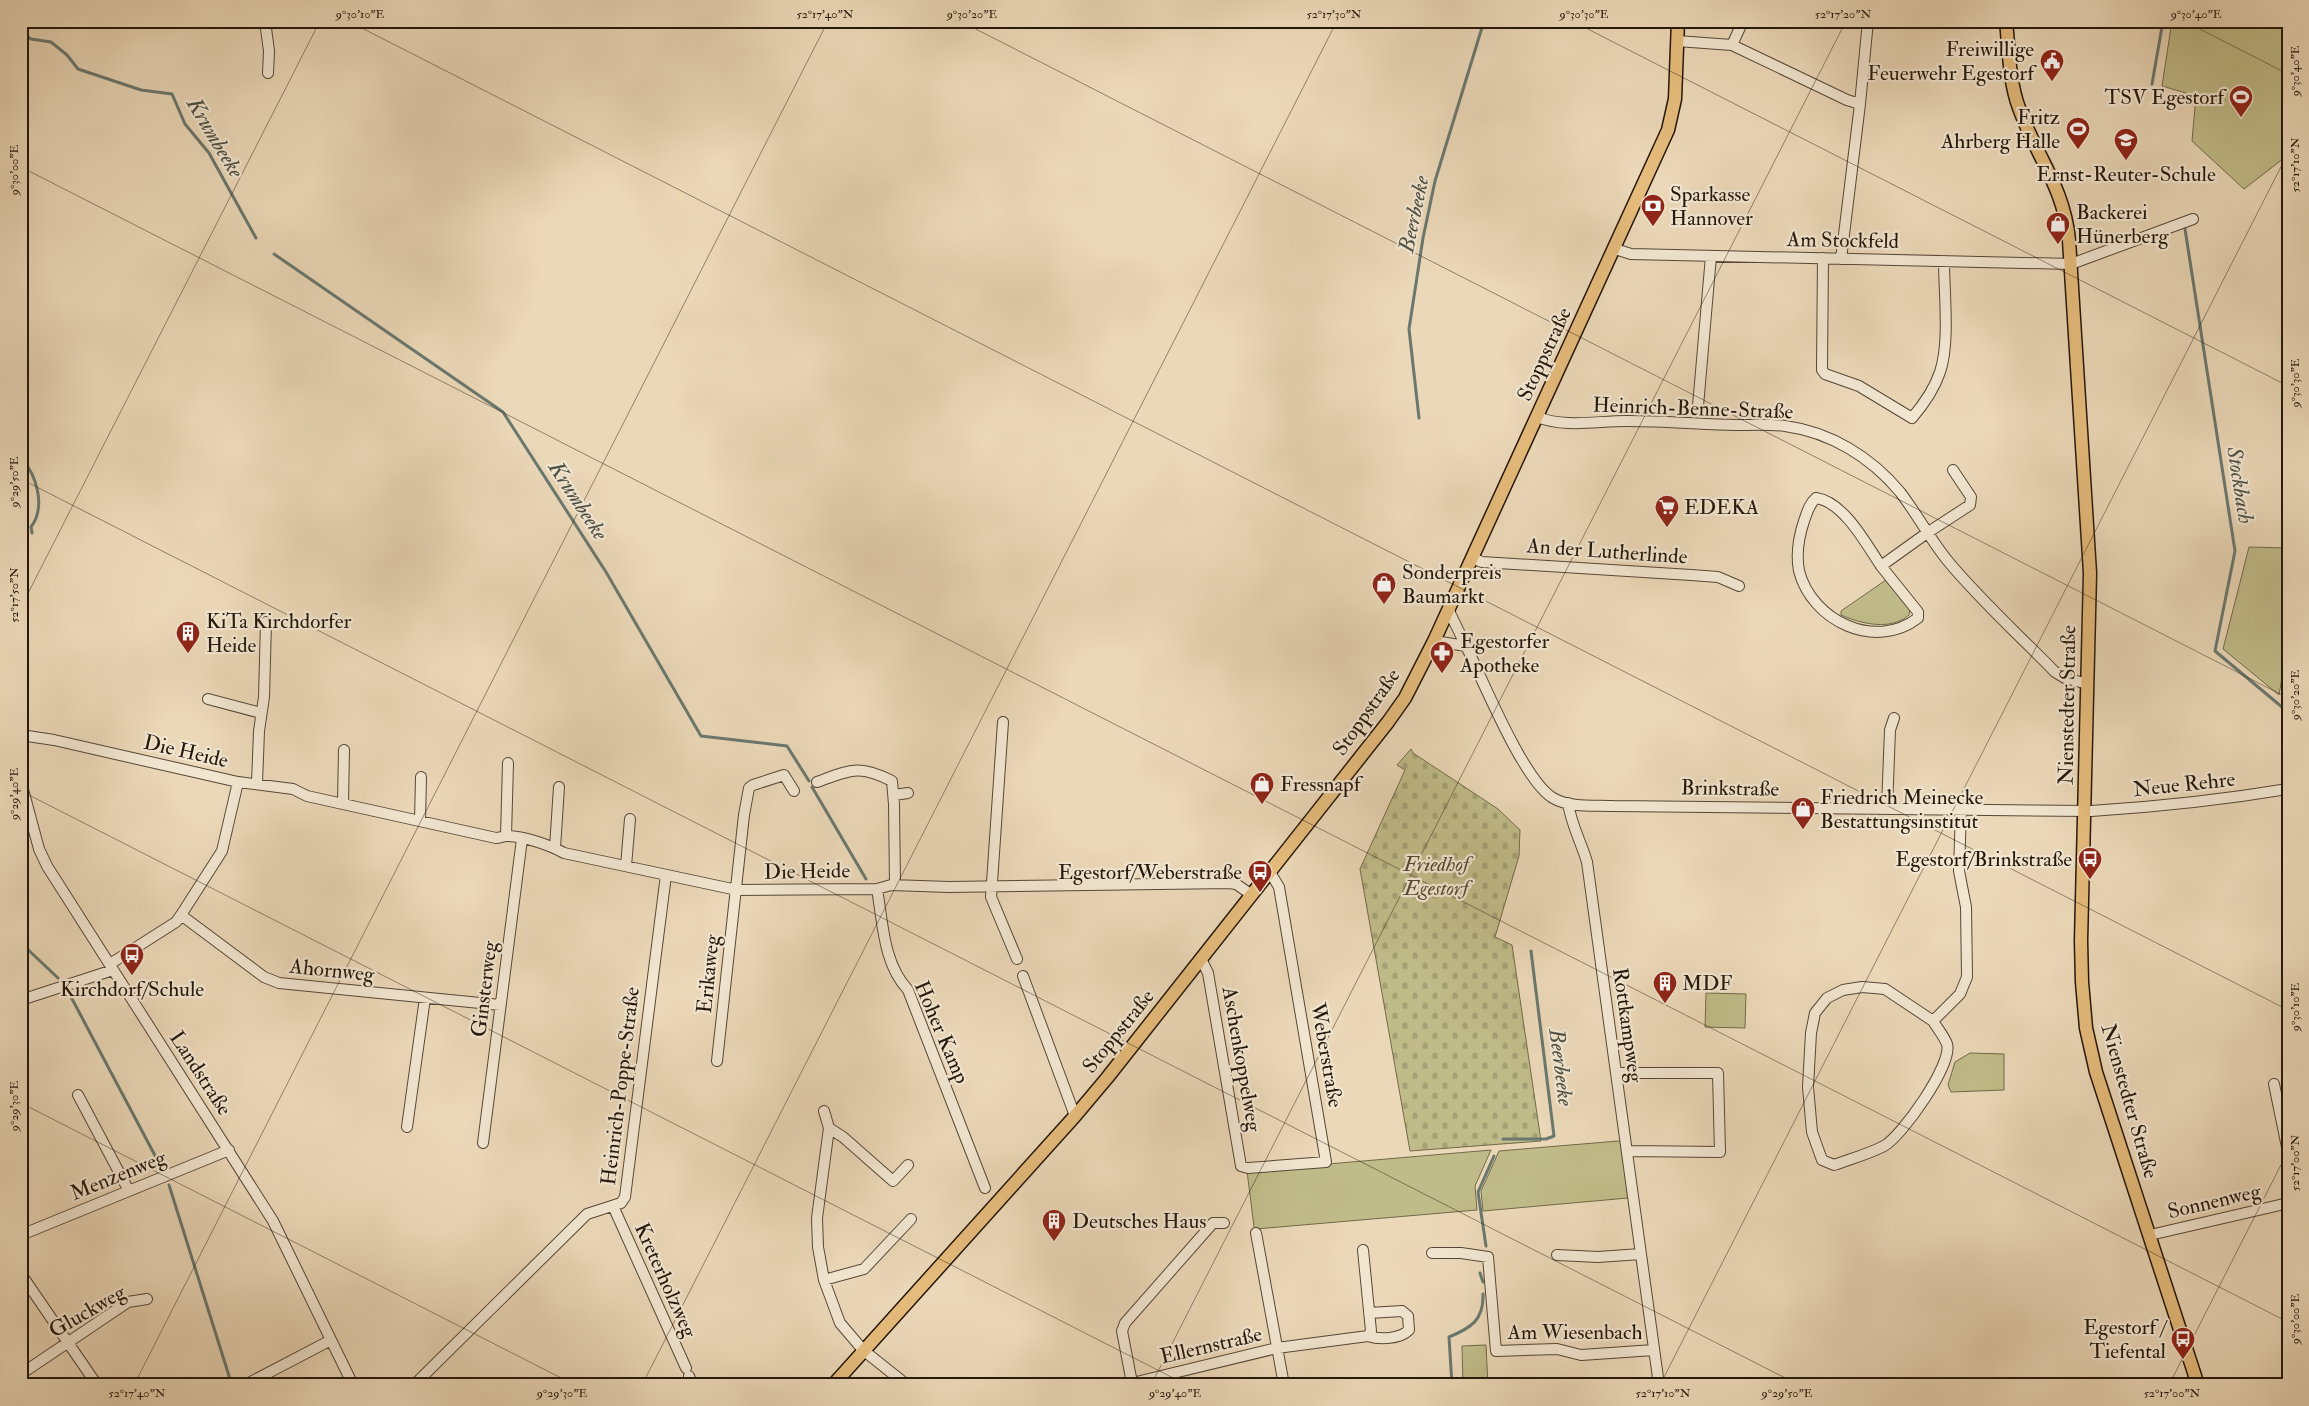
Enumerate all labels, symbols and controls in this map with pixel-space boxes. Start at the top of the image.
text: 9°30'10"E [335,7,385,22]
text: 52°17'40"N [796,7,854,22]
text: 9°30'20"E [946,7,998,22]
text: 52°17'30"N [1306,7,1362,22]
text: 9°30'30"E [1559,7,1609,22]
text: 52°17'20"N [1815,7,1872,22]
text: 9°30'40"E [2170,7,2222,22]
place label: Freiwillige Feuerwehr Egestorf [1867,36,2037,87]
text: 9°30'40"E [2288,45,2303,97]
public building icon: Freiwillige Feuerwehr Egestorf [2039,48,2065,82]
place label: TSV Egestorf [2105,84,2227,111]
sports icon: TSV Egestorf [2228,84,2254,118]
water label: Krumbeeke [180,91,250,184]
place label: Fritz Ahrberg Halle [1940,104,2060,155]
sports icon: Fritz Ahrberg Halle [2065,116,2091,150]
school or university icon: Ernst-Reuter-Schule [2113,127,2139,161]
text: 52°17'10"N [2288,137,2303,192]
text: 9°30'00"E [7,144,22,196]
place label: Ernst-Reuter-Schule [2036,161,2216,188]
water label: Beerbeeke [1392,173,1436,256]
place label: Sparkasse Hannover [1670,181,1753,232]
bank icon: Sparkasse Hannover [1640,193,1666,227]
place label: Backerei Hünerberg [2076,199,2169,250]
shop icon: Backerei Hünerberg [2045,211,2071,245]
street label: Am Stockfeld [1786,226,1900,255]
street label: Stoppstraße [1511,303,1578,405]
text: 9°30'30"E [2288,358,2303,408]
street label: Heinrich-Benne-Straße [1592,392,1794,426]
water label: Stockbach [2220,444,2260,526]
water label: Krumbeeke [542,455,615,546]
text: 9°29'50"E [7,456,22,508]
supermarket icon: EDEKA [1654,494,1680,528]
place label: EDEKA [1684,494,1759,521]
street label: An der Lutherlinde [1525,532,1689,571]
place label: Sonderpreis Baumarkt [1402,559,1501,610]
text: 52°17'50"N [7,567,22,623]
shop icon: Sonderpreis Baumarkt [1371,571,1397,605]
place label: KiTa Kirchdorfer Heide [206,608,352,659]
building icon: KiTa Kirchdorfer Heide [175,620,201,654]
street label: Nienstedter Straße [2053,625,2082,785]
place label: Egestorfer Apotheke [1459,628,1550,679]
pharmacy icon: Egestorfer Apotheke [1429,640,1455,674]
street label: Stoppstraße [1327,663,1406,761]
text: 9°30'20"E [2288,669,2303,721]
street label: Die Heide [141,729,231,774]
street label: Neue Rehre [2132,766,2237,803]
text: 9°29'40"E [7,768,22,821]
shop icon: Fressnapf [1249,771,1275,805]
place label: Fressnapf [1280,771,1364,798]
street label: Brinkstraße [1681,774,1780,803]
place label: Friedrich Meinecke Bestattungsinstitut [1820,784,1983,835]
shop icon: Friedrich Meinecke Bestattungsinstitut [1790,796,1816,830]
place label: Egestorf/Brinkstraße [1895,846,2072,873]
bus stop icon: Egestorf/Brinkstraße [2077,846,2103,880]
park label: Friedhof Egestorf [1402,851,1474,902]
street label: Die Heide [764,857,851,886]
place label: Egestorf/Weberstraße [1058,859,1242,886]
bus stop icon: Egestorf/Weberstraße [1247,859,1273,893]
street label: Erikaweg [691,933,726,1015]
street label: Ginsterweg [465,939,504,1039]
bus stop icon: Kirchdorf/Schule [119,942,145,976]
street label: Ahornweg [287,953,376,988]
street label: Rottkampweg [1606,966,1649,1085]
building icon: MDF [1652,970,1678,1004]
place label: MDF [1682,970,1732,997]
place label: Kirchdorf/Schule [60,976,204,1003]
street label: Hoher Kamp [908,977,975,1088]
text: 9°30'10"E [2288,982,2303,1032]
street label: Stoppstraße [1076,984,1161,1079]
street label: Aschenkoppelweg [1215,984,1268,1134]
street label: Heinrich-Poppe-Straße [595,985,646,1187]
street label: Weberstraße [1304,1000,1349,1110]
street label: Nienstedter Straße [2095,1021,2165,1182]
street label: Landstraße [163,1026,238,1121]
water label: Beerbeeke [1542,1026,1580,1108]
text: 9°29'30"E [7,1080,22,1132]
text: 52°17'00"N [2288,1134,2303,1191]
street label: Menzenweg [66,1144,171,1207]
street label: Sonnenweg [2165,1178,2264,1225]
building icon: Deutsches Haus [1041,1208,1067,1242]
place label: Deutsches Haus [1072,1208,1206,1235]
street label: Kreterholzweg [628,1219,703,1342]
street label: Gluckweg [44,1278,131,1344]
text: 9°30'00"E [2288,1293,2303,1345]
place label: Egestorf / Tiefental [2083,1314,2169,1365]
street label: Am Wiesenbach [1507,1319,1642,1346]
street label: Ellernstraße [1157,1321,1265,1370]
bus stop icon: Egestorf / Tiefental [2170,1326,2196,1360]
text: 52°17'40"N [108,1386,166,1401]
text: 9°29'30"E [536,1386,588,1401]
text: 9°29'40"E [1148,1386,1201,1401]
text: 52°17'10"N [1636,1386,1691,1401]
text: 9°29'50"E [1761,1386,1813,1401]
text: 52°17'00"N [2144,1386,2201,1401]

